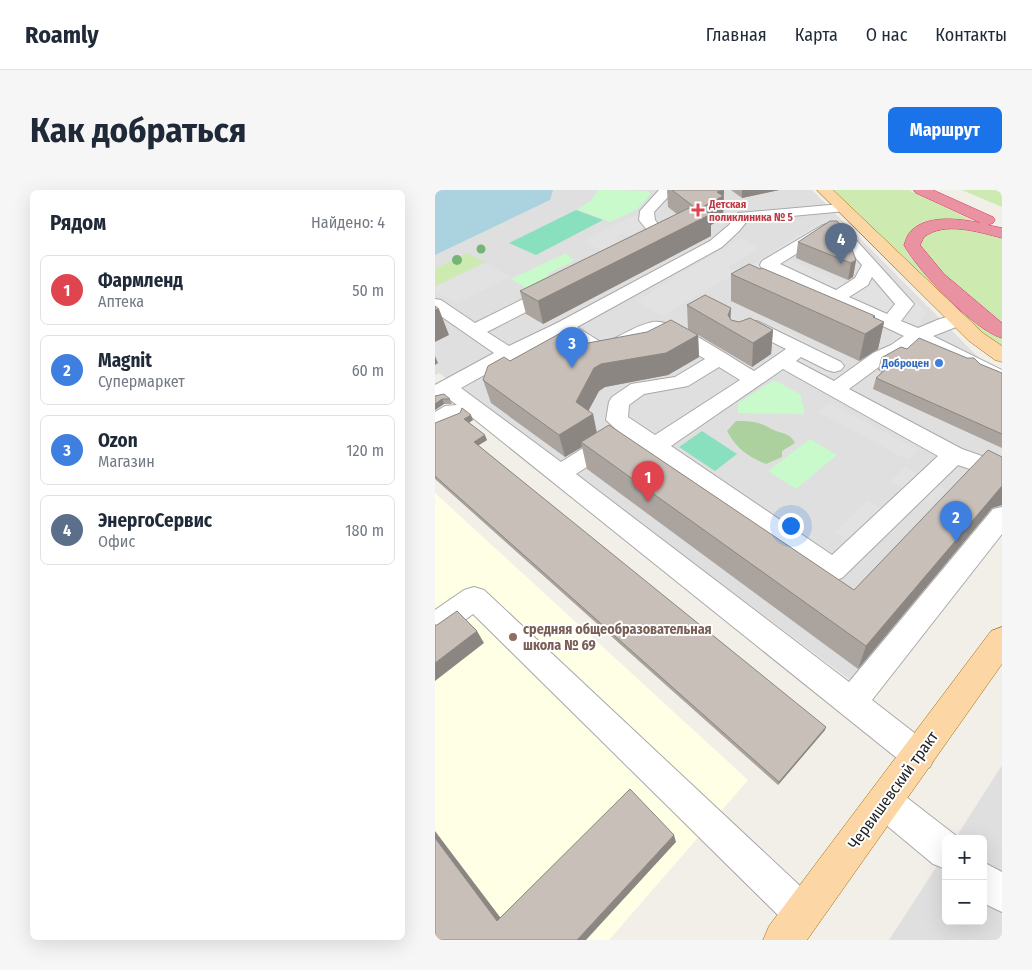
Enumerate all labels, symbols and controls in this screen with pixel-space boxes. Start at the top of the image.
text: Roamly [25,21,99,49]
text: Главная [706,24,767,46]
text: Карта [795,24,838,46]
text: О нас [866,24,907,46]
text: Контакты [935,24,1007,46]
button: Маршрут [888,107,1002,153]
text: Как добраться [30,109,247,151]
place label: Детская поликлиника № 5 [708,198,794,224]
marker: Детская поликлиника № 5 [691,203,705,217]
text: Рядом [50,210,106,236]
text: Найдено: 4 [311,213,385,232]
pin: 4 [825,223,857,264]
text: Фармленд [98,269,183,292]
text: 1 [64,281,70,300]
text: 50 m [352,281,384,300]
text: Аптека [98,292,144,311]
pin: 3 [556,327,588,368]
text: Magnit [98,349,152,372]
place label: Доброцен [881,357,929,370]
marker: Доброцен [933,357,945,369]
text: 2 [63,361,71,380]
text: 60 m [352,361,384,380]
text: Супермаркет [98,372,185,391]
text: Ozon [98,429,138,452]
text: 3 [63,441,71,460]
text: 120 m [346,441,384,460]
text: Магазин [98,452,155,471]
pin: 1 [632,461,664,502]
pin: 2 [940,501,972,542]
text: ЭнергоСервис [98,509,212,532]
your location [778,513,804,539]
text: 4 [63,521,71,540]
text: 180 m [345,521,384,540]
text: Офис [98,532,135,551]
place label: средняя общеобразовательная школа № 69 [523,621,712,654]
marker: средняя общеобразовательная школа № 69 [507,631,519,643]
street label: Червишевский тракт [844,727,942,853]
map controls [942,835,987,925]
button: + [942,835,987,880]
button: − [942,880,987,925]

